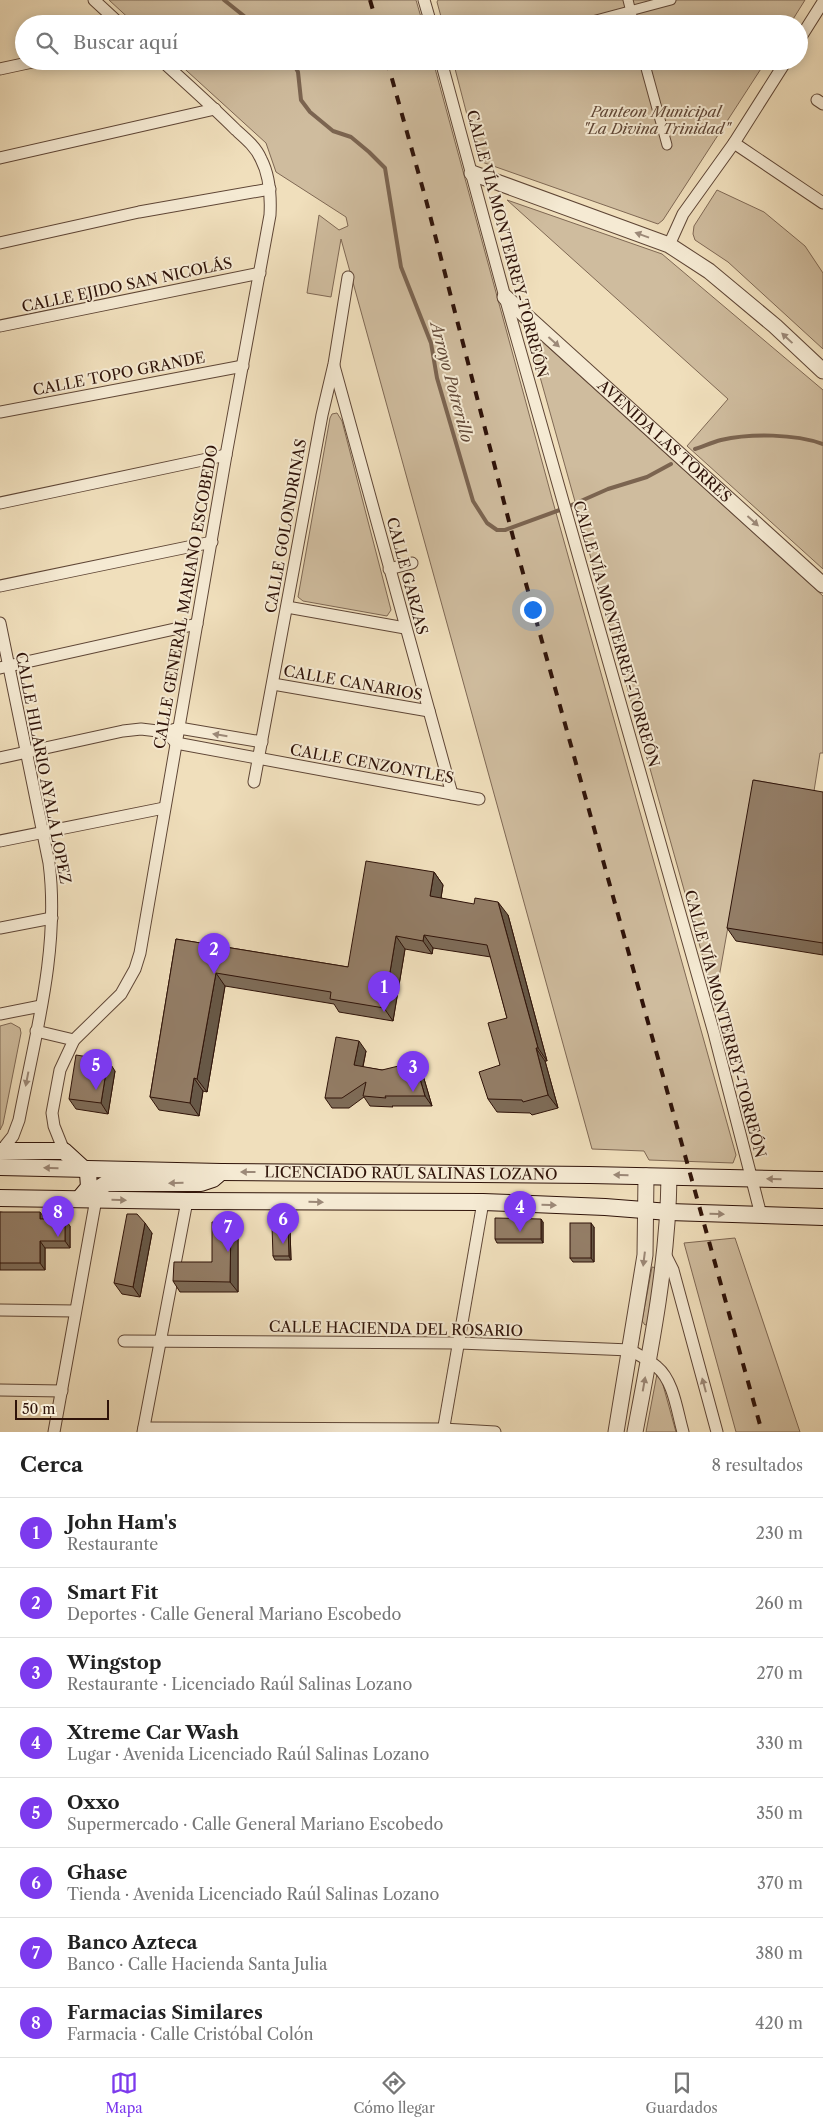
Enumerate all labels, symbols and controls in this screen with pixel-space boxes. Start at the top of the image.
search box [15,15,808,70]
icon: search [33,29,61,57]
text: Buscar aquí [73,31,178,54]
park label: Panteon Municipal "La Divina Trinidad" [582,102,732,138]
street label: CALLE VÍA MONTERREY-TORREÓN [463,108,552,380]
one-way arrow [634,231,649,238]
street label: CALLE EJIDO SAN NICOLÁS [20,253,234,316]
water label: Arroyo Potrerillo [426,317,478,445]
one-way arrow [782,332,794,344]
one-way arrow [548,336,560,348]
street label: CALLE TOPO GRANDE [31,347,207,400]
street label: AVENIDA LAS TORRES [593,375,735,506]
street label: CALLE GOLONDRINAS [261,437,310,615]
street label: CALLE GENERAL MARIANO ESCOBEDO [149,443,222,751]
street label: CALLE VÍA MONTERREY-TORREÓN [569,498,664,769]
street label: CALLE GARZAS [383,515,432,637]
one-way arrow [746,515,758,527]
your location [520,597,546,623]
street label: CALLE HILARIO AYALA LOPEZ [12,650,75,885]
street label: CALLE CANARIOS [282,661,424,704]
one-way arrow [212,730,228,738]
street label: CALLE CENZONTLES [289,740,456,787]
street label: CALLE VÍA MONTERREY-TORREÓN [681,888,770,1160]
pin: 2 [198,933,230,974]
pin: 1 [368,971,400,1012]
pin: 5 [80,1049,112,1090]
pin: 3 [397,1051,429,1092]
one-way arrow [23,1072,31,1087]
street label: LICENCIADO RAÚL SALINAS LOZANO [264,1162,558,1184]
one-way arrow [42,1164,58,1172]
one-way arrow [240,1168,256,1176]
one-way arrow [612,1171,628,1179]
one-way arrow [766,1175,782,1183]
one-way arrow [168,1179,184,1187]
pin: 4 [504,1191,536,1232]
pin: 8 [42,1196,74,1237]
one-way arrow [111,1196,127,1204]
one-way arrow [308,1198,324,1206]
one-way arrow [541,1201,557,1209]
pin: 6 [267,1203,299,1244]
one-way arrow [710,1210,726,1218]
pin: 7 [212,1211,244,1252]
one-way arrow [640,1251,648,1267]
street label: CALLE HACIENDA DEL ROSARIO [269,1317,523,1340]
one-way arrow [641,1376,649,1392]
one-way arrow [700,1377,708,1392]
scale bar [15,1397,109,1420]
text: 50 m [22,1400,55,1418]
text: Cerca [20,1452,83,1477]
text: 8 resultados [712,1455,803,1475]
text: John Ham's [67,1511,177,1534]
text: 1 [32,1523,40,1543]
text: 230 m [756,1523,803,1543]
text: Restaurante [67,1534,158,1554]
text: Smart Fit [67,1581,158,1604]
text: 2 [31,1593,41,1613]
text: 260 m [755,1593,803,1613]
text: Deportes · Calle General Mariano Escobedo [67,1604,401,1624]
text: Wingstop [67,1651,162,1674]
text: 3 [31,1663,41,1683]
text: 270 m [757,1663,803,1683]
text: Restaurante · Licenciado Raúl Salinas Lozano [67,1674,412,1694]
text: Xtreme Car Wash [67,1721,239,1744]
text: 4 [31,1733,41,1753]
text: 330 m [756,1733,803,1753]
text: Lugar · Avenida Licenciado Raúl Salinas Lozano [67,1744,429,1764]
text: Oxxo [67,1791,119,1814]
text: 5 [32,1803,40,1823]
text: 350 m [756,1803,803,1823]
text: Supermercado · Calle General Mariano Escobedo [67,1814,443,1834]
text: Ghase [67,1861,127,1884]
text: 6 [31,1873,41,1893]
text: 370 m [757,1873,803,1893]
text: Tienda · Avenida Licenciado Raúl Salinas Lozano [67,1884,439,1904]
text: Banco Azteca [67,1931,198,1954]
text: 7 [32,1943,40,1963]
text: 380 m [755,1943,803,1963]
text: Banco · Calle Hacienda Santa Julia [67,1954,327,1974]
text: Farmacias Similares [67,2001,263,2024]
text: 8 [31,2013,41,2033]
text: 420 m [755,2013,803,2033]
text: Farmacia · Calle Cristóbal Colón [67,2024,314,2044]
tab: Mapa [105,2069,143,2117]
tab: Cómo llegar [353,2069,435,2117]
tab: Guardados [646,2069,718,2117]

